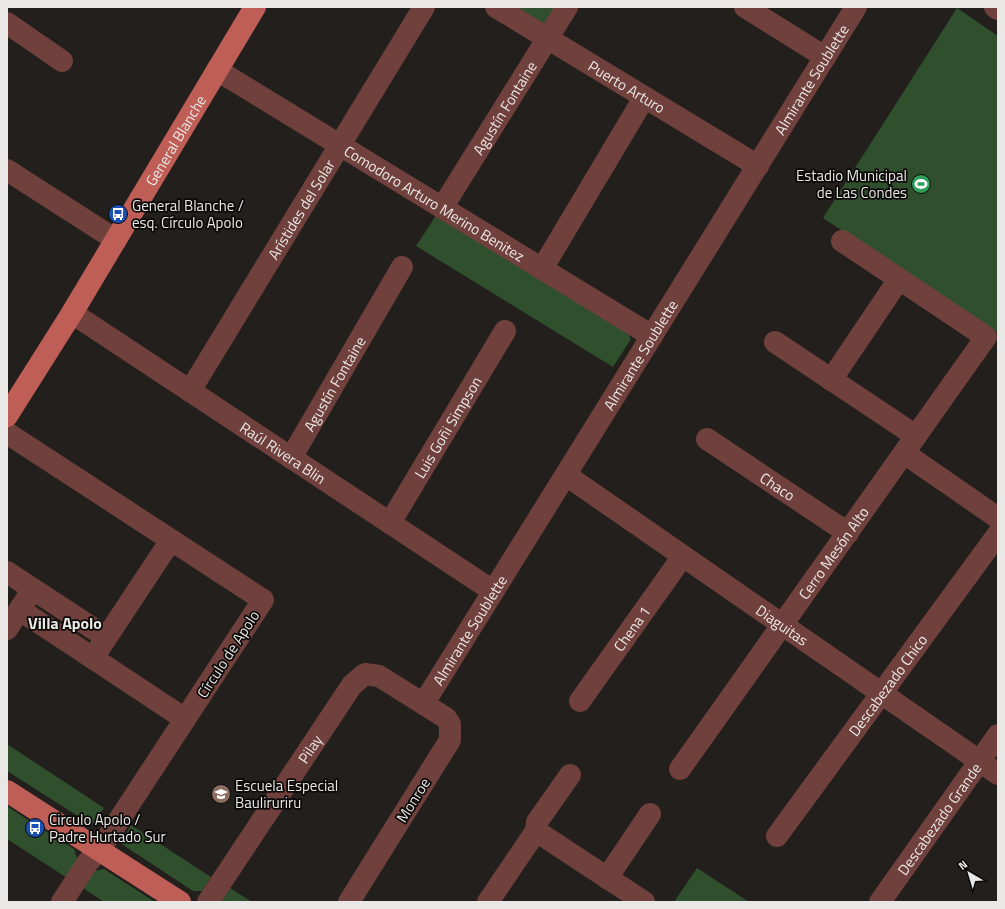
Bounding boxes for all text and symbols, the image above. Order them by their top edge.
street label: Almirante Soublette [768,20,854,139]
street label: Puerto Arturo [584,54,670,119]
street label: Agustín Fontaine [466,56,542,159]
street label: General Blanche [139,90,211,190]
street label: Comodoro Arturo Merino Benitez [340,139,529,267]
street label: Arístides del Solar [262,155,340,263]
place label: Estadio Municipal de Las Condes [796,164,907,204]
sports icon: Estadio Municipal de Las Condes [910,173,932,195]
place label: General Blanche / esq. Círculo Apolo [132,194,244,234]
bus stop icon: General Blanche / esq. Círculo Apolo [107,203,129,225]
street label: Almirante Soublette [597,295,683,414]
street label: Agustín Fontaine [297,332,371,436]
street label: Luis Goñi Simpson [408,372,487,482]
street label: Raúl Rivera Blin [236,416,331,489]
street label: Chaco [755,466,800,506]
street label: Cerro Mesón Alto [792,502,874,604]
street label: Almirante Soublette [426,570,512,690]
street label: Diaguitas [751,598,813,651]
street label: Chena 1 [607,601,656,656]
street label: Círculo de Apolo [191,605,265,702]
district label: Villa Apolo [28,611,102,635]
street label: Descabezado Chico [842,629,933,741]
street label: Pilay [292,730,328,768]
street label: Descabezado Grande [891,758,987,880]
street label: Monroe [390,773,436,827]
place label: Escuela Especial Bauliruriru [235,774,338,814]
school or university icon: Escuela Especial Bauliruriru [210,783,232,805]
place label: Circulo Apolo / Padre Hurtado Sur [49,808,166,848]
bus stop icon: Circulo Apolo / Padre Hurtado Sur [24,817,46,839]
north arrow [949,853,989,893]
text: N [955,856,971,874]

